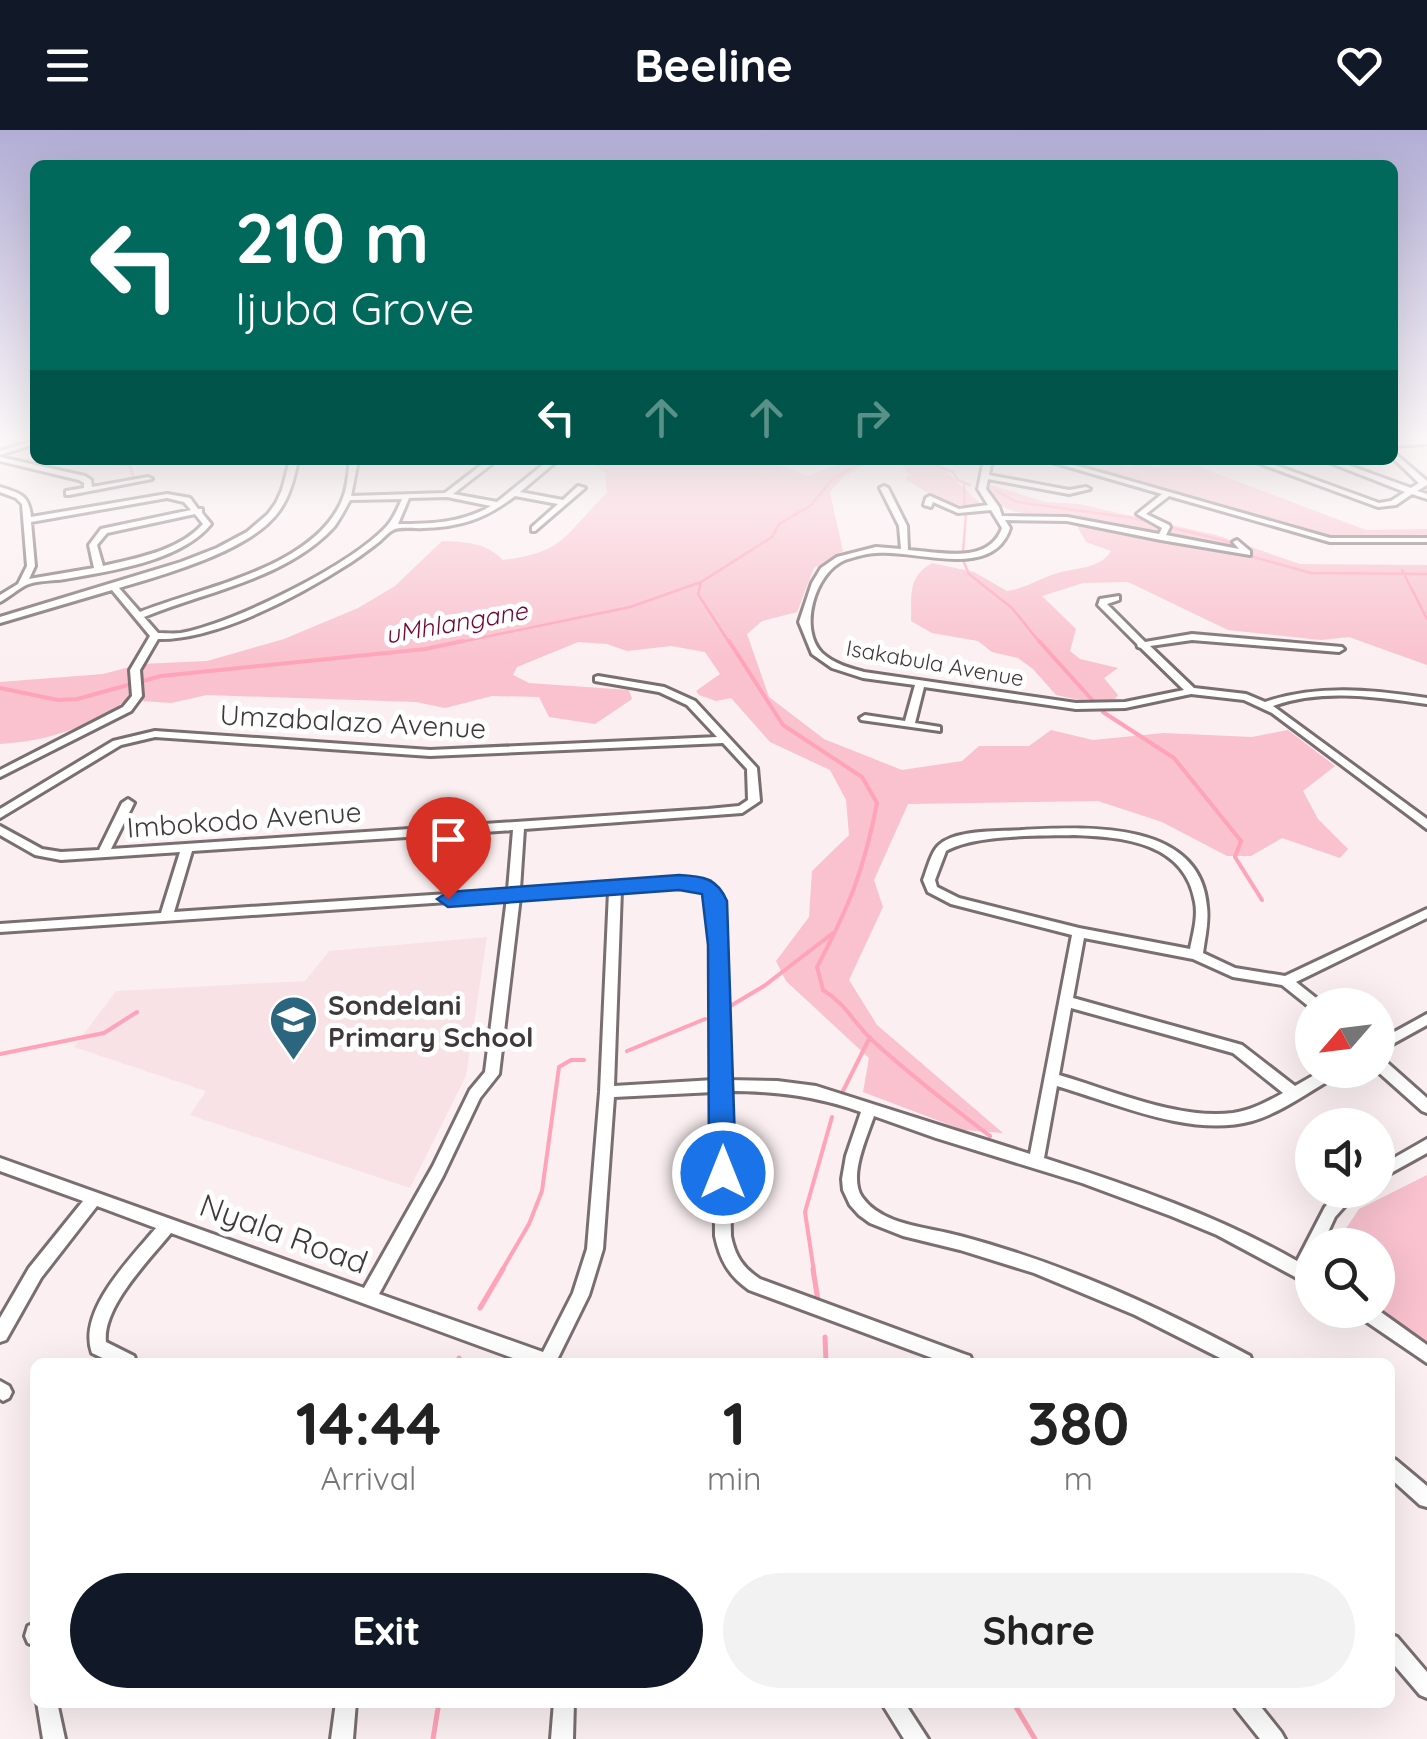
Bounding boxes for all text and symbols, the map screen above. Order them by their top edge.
text: Beeline [634,37,793,93]
icon: menu [40,38,95,93]
icon: heart [1332,38,1387,93]
text: 210 m [235,193,429,281]
icon: left [70,200,200,330]
text: Ijuba Grove [235,280,474,336]
icon: left [529,390,584,445]
icon: ahead [634,390,689,445]
icon: ahead [739,390,794,445]
icon: right [844,390,899,445]
water label: uMhlangane [383,594,530,650]
street label: Isakabula Avenue [844,634,1026,692]
street label: Umzabalazo Avenue [219,697,487,745]
street label: Imbokodo Avenue [126,793,362,845]
pin [406,797,491,900]
icon: arrive [421,812,476,867]
place label: Sondelani Primary School [328,987,534,1054]
north arrow [1295,988,1395,1088]
map controls [1295,988,1395,1328]
school or university icon: Sondelani Primary School [267,994,319,1062]
button: sound [1295,1108,1395,1208]
position arrow [671,1121,775,1225]
street label: Nyala Road [195,1184,373,1282]
button: search [1295,1228,1395,1328]
text: 14:44 [296,1385,441,1460]
text: 1 [723,1385,746,1460]
text: 380 [1027,1385,1129,1460]
text: Arrival [321,1458,416,1498]
text: min [707,1458,762,1498]
text: m [1064,1458,1093,1498]
button: Exit [70,1573,703,1688]
button: Share [723,1573,1355,1688]

